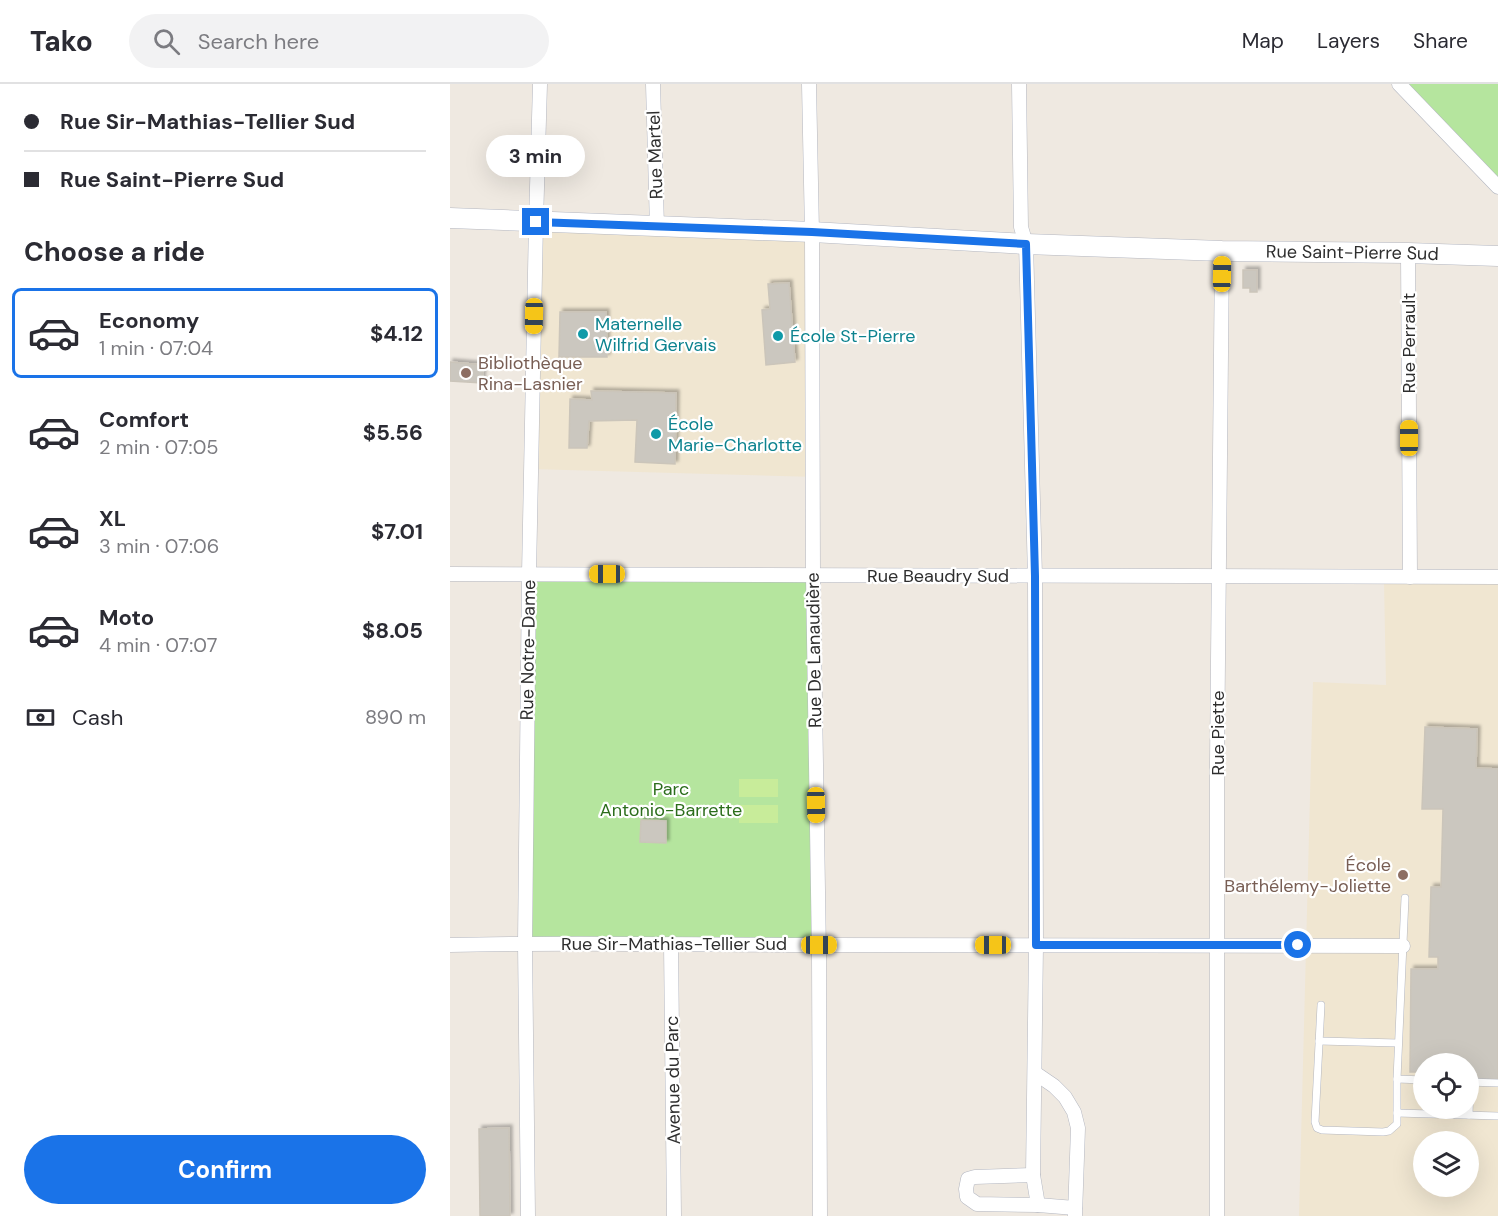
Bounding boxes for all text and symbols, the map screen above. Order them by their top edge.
search box [129,14,549,68]
text: Tako [30,23,93,60]
icon: search [150,25,183,58]
text: Search here [198,27,319,56]
text: Map [1242,27,1284,55]
text: Layers [1317,27,1380,55]
text: Share [1413,27,1468,55]
text: Rue Sir-Mathias-Tellier Sud [60,107,355,136]
street label: Rue Martel [641,110,669,200]
callout: 3 min [486,135,586,177]
text: 3 min [509,143,562,169]
text: Rue Saint-Pierre Sud [60,165,284,194]
route end [522,208,549,235]
text: Choose a ride [24,234,205,269]
street label: Rue Saint-Pierre Sud [1266,239,1439,266]
car [1213,256,1231,292]
street label: Rue Perrault [1397,293,1421,393]
car [525,298,543,334]
icon: car [27,306,81,360]
text: Economy [99,306,199,335]
place label: Maternelle Wilfrid Gervais [595,312,717,357]
text: $4.12 [370,319,423,348]
place label: École St-Pierre [790,324,916,348]
marker: Maternelle Wilfrid Gervais [576,327,590,341]
marker: École St-Pierre [771,329,785,343]
text: 1 min · 07:04 [99,335,213,361]
place label: Bibliothèque Rina-Lasnier [478,351,583,396]
marker: Bibliothèque Rina-Lasnier [459,366,473,380]
icon: car [27,405,81,459]
text: Comfort [99,405,189,434]
place label: École Marie-Charlotte [668,412,802,457]
text: $5.56 [363,418,423,447]
car [1400,420,1418,456]
marker: École Marie-Charlotte [649,427,663,441]
text: 2 min · 07:05 [99,434,219,460]
icon: car [27,504,81,558]
text: XL [99,504,126,533]
text: $7.01 [371,517,423,546]
text: 3 min · 07:06 [99,533,219,559]
street label: Rue Beaudry Sud [867,564,1009,588]
car [589,565,625,583]
street label: Rue De Lanaudière [801,572,827,728]
street label: Rue Notre-Dame [515,580,541,720]
icon: car [27,603,81,657]
text: Moto [99,603,154,632]
text: $8.05 [362,616,423,645]
text: 4 min · 07:07 [99,632,217,658]
street label: Rue Piette [1206,691,1230,775]
icon: cash [24,701,57,734]
text: Cash [72,703,123,732]
text: 890 m [365,704,426,730]
park label: Parc Antonio-Barrette [600,777,742,822]
car [807,787,825,823]
place label: École Barthélemy-Joliette [1224,853,1391,898]
marker: École Barthélemy-Joliette [1396,868,1410,882]
route start [1284,931,1311,958]
street label: Rue Sir-Mathias-Tellier Sud [561,932,787,956]
car [801,936,837,954]
car [975,936,1011,954]
street label: Avenue du Parc [660,1015,686,1145]
map controls [1413,1053,1479,1197]
button: locate [1413,1053,1479,1119]
button: layers [1413,1131,1479,1197]
button: Confirm [24,1135,426,1204]

